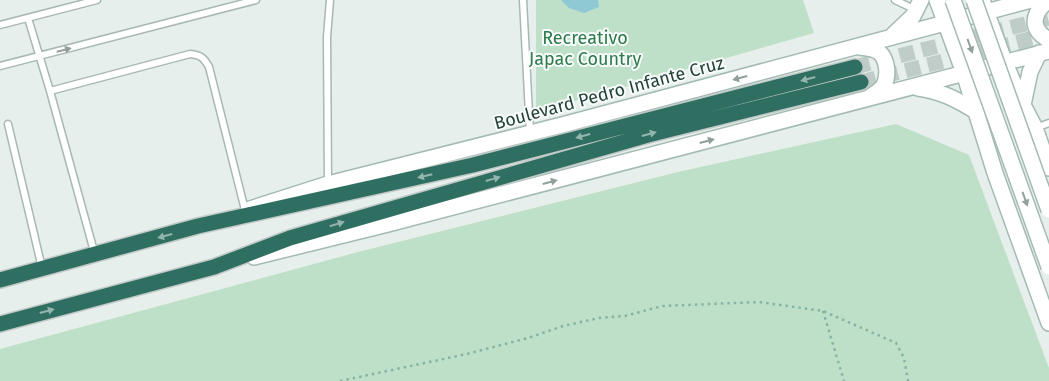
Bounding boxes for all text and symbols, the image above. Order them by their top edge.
park label: Recreativo Japac Country [529,27,641,70]
one-way arrow [966,39,974,54]
one-way arrow [57,45,72,53]
street label: Boulevard Pedro Infante Cruz [492,52,726,134]
one-way arrow [732,74,747,82]
one-way arrow [801,75,816,83]
one-way arrow [641,130,656,138]
one-way arrow [575,133,590,141]
one-way arrow [700,137,715,145]
one-way arrow [418,172,433,180]
one-way arrow [485,175,500,183]
one-way arrow [542,178,557,186]
one-way arrow [1021,192,1029,207]
one-way arrow [329,220,344,228]
one-way arrow [157,232,172,240]
one-way arrow [40,307,55,315]

